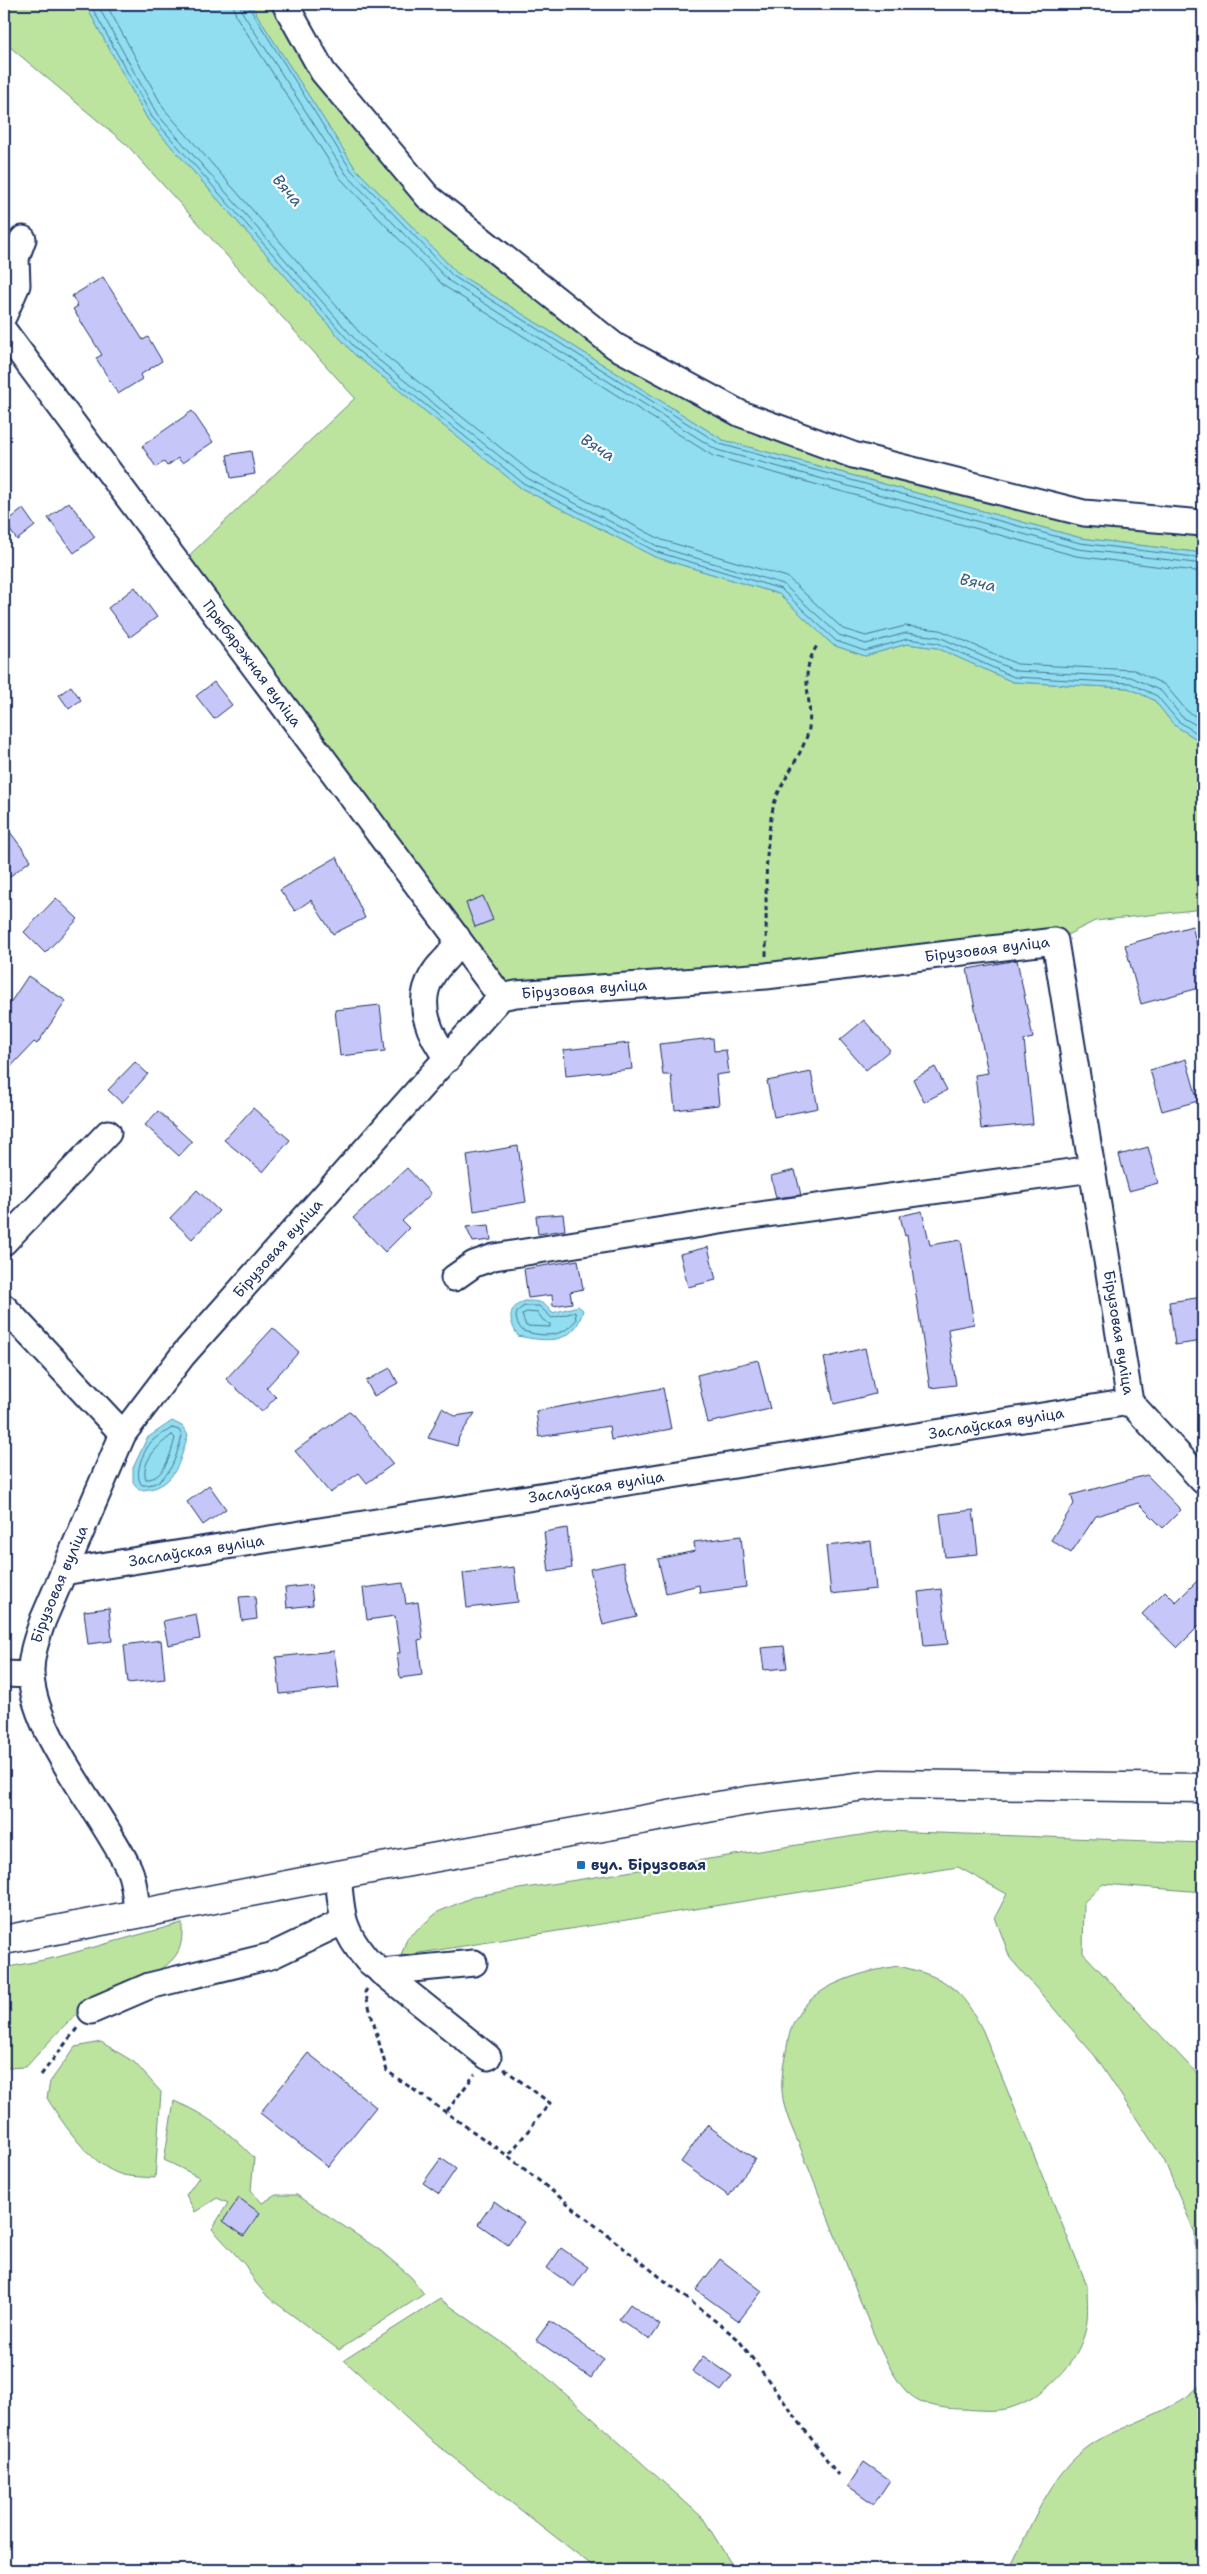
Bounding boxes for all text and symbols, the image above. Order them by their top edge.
water label: Вяча [268,170,308,211]
water label: Вяча [577,429,619,466]
water label: Вяча [958,568,998,597]
street label: Прыбярэжная вуліца [198,596,307,732]
street label: Бірузовая вуліца [924,932,1051,967]
street label: Бірузовая вуліца [521,975,648,1004]
street label: Бірузовая вуліца [228,1194,327,1302]
street label: Бірузовая вуліца [1099,1269,1139,1397]
street label: Заслаўская вуліца [927,1403,1066,1444]
street label: Заслаўская вуліца [527,1466,666,1508]
street label: Бірузовая вуліца [26,1522,93,1645]
street label: Заслаўская вуліца [127,1530,266,1571]
place label: вул. Бірузовая [591,1855,706,1875]
marker: вул. Бірузовая [575,1859,587,1871]

